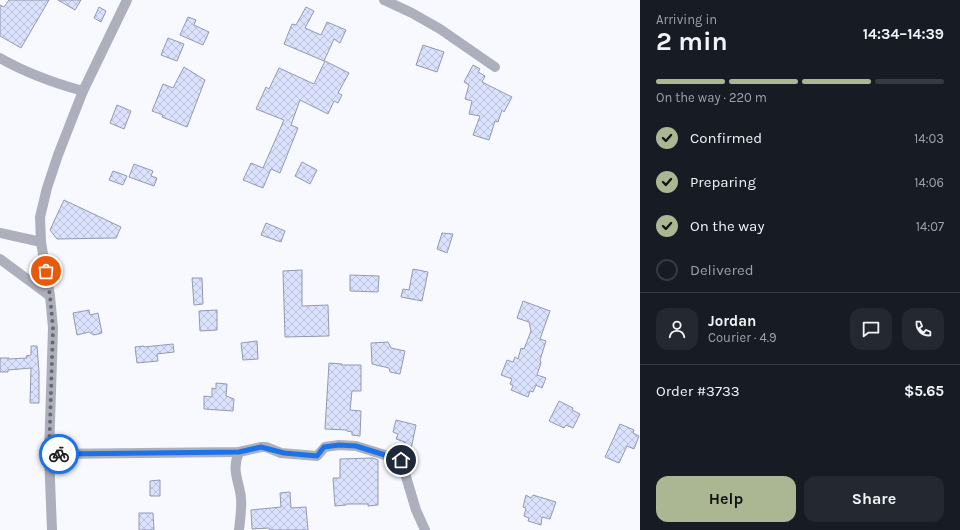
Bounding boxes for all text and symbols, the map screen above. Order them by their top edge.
text: Arriving in [656,12,717,27]
text: 14:34–14:39 [863,25,944,43]
text: 2 min [656,26,728,57]
text: On the way · 220 m [656,90,767,105]
icon: check [656,127,678,149]
text: Confirmed [690,129,762,147]
text: 14:03 [914,131,944,146]
icon: check [656,171,678,193]
text: Preparing [690,173,756,191]
text: 14:06 [914,175,944,190]
icon: check [656,215,678,237]
text: On the way [690,217,764,235]
text: 14:07 [916,219,944,234]
pin [29,254,63,288]
icon: bag [35,260,57,282]
text: Delivered [690,261,754,279]
button: person [656,308,698,350]
button: chat [850,308,892,350]
button: phone [902,308,944,350]
text: Jordan [708,312,756,330]
text: Courier · 4.9 [708,330,777,345]
text: Order #3733 [656,382,740,400]
text: $5.65 [904,382,944,400]
courier [39,434,79,474]
icon: bike [48,443,70,465]
pin [384,443,418,477]
icon: home [390,449,412,471]
button: Help [656,476,796,522]
button: Share [804,476,944,522]

